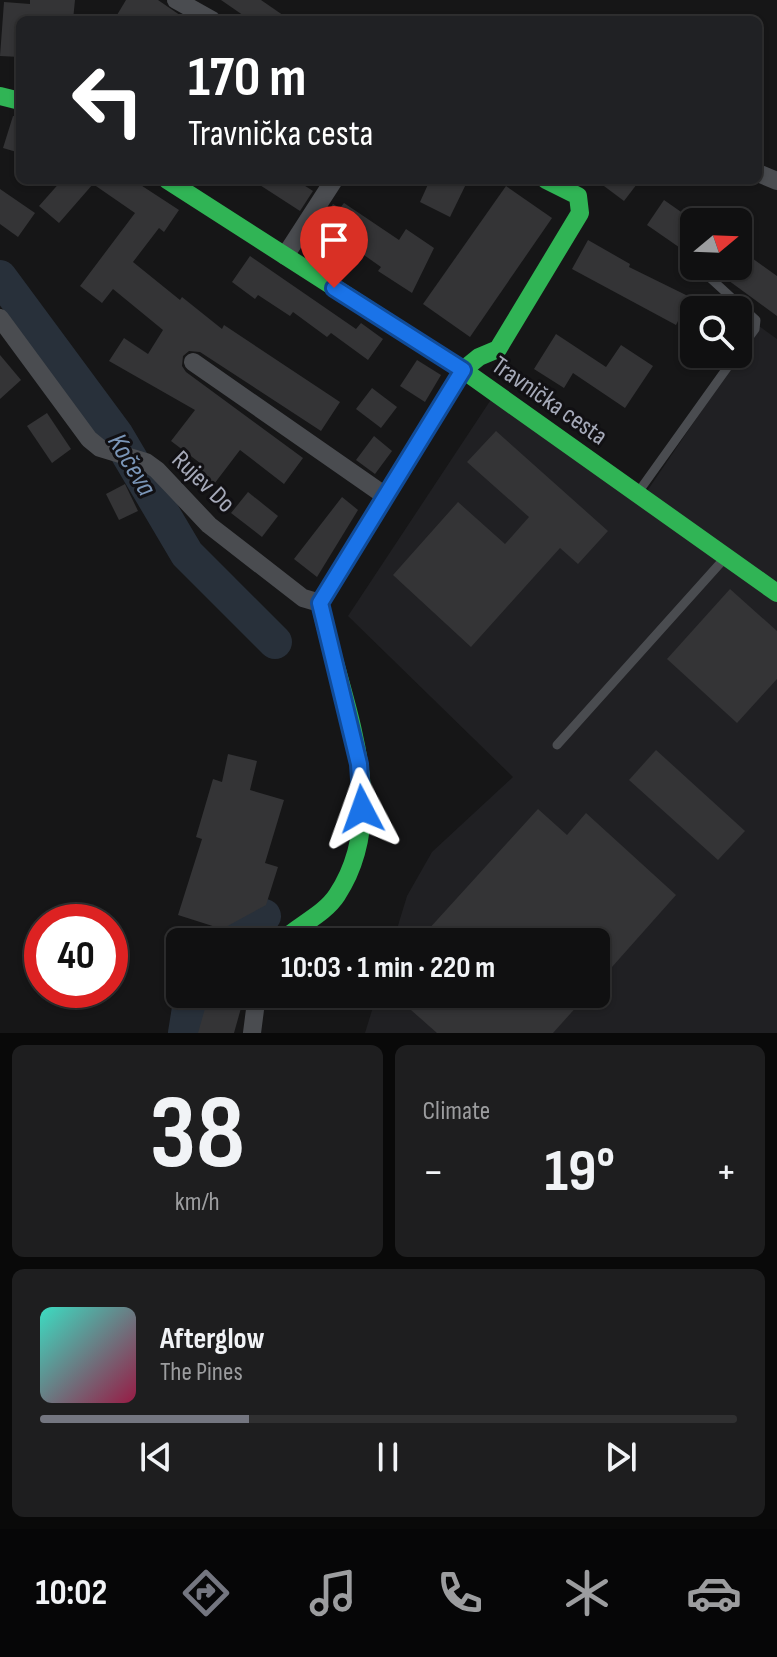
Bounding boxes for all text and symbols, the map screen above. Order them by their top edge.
text: 170 m [188,45,306,112]
icon: left [56,48,160,152]
text: Travnička cesta [188,113,373,156]
pin [300,206,368,288]
north arrow [680,208,752,280]
map controls [680,208,752,368]
icon: arrive [312,218,356,262]
button: search [680,296,752,368]
street label: Travnička cesta [485,350,613,452]
water label: Kočeva [100,428,163,502]
street label: Rujev Do [165,445,241,519]
position arrow [320,767,404,851]
speed limit sign: 40 [24,904,128,1008]
text: 10:03 · 1 min · 220 m [281,950,495,986]
text: 38 [149,1072,245,1197]
text: Climate [423,1096,490,1127]
text: 19° [544,1136,615,1208]
text: − [423,1146,444,1199]
text: + [715,1146,737,1199]
text: km/h [175,1187,220,1218]
text: Afterglow [160,1321,265,1357]
text: The Pines [160,1357,243,1388]
icon: previous [134,1435,178,1479]
icon: pause [366,1435,410,1479]
icon: next [599,1435,643,1479]
icon: directions [178,1565,234,1621]
icon: music [305,1565,361,1621]
icon: phone [432,1565,488,1621]
icon: climate [559,1565,615,1621]
icon: car [686,1565,742,1621]
text: 10:02 [35,1572,107,1615]

